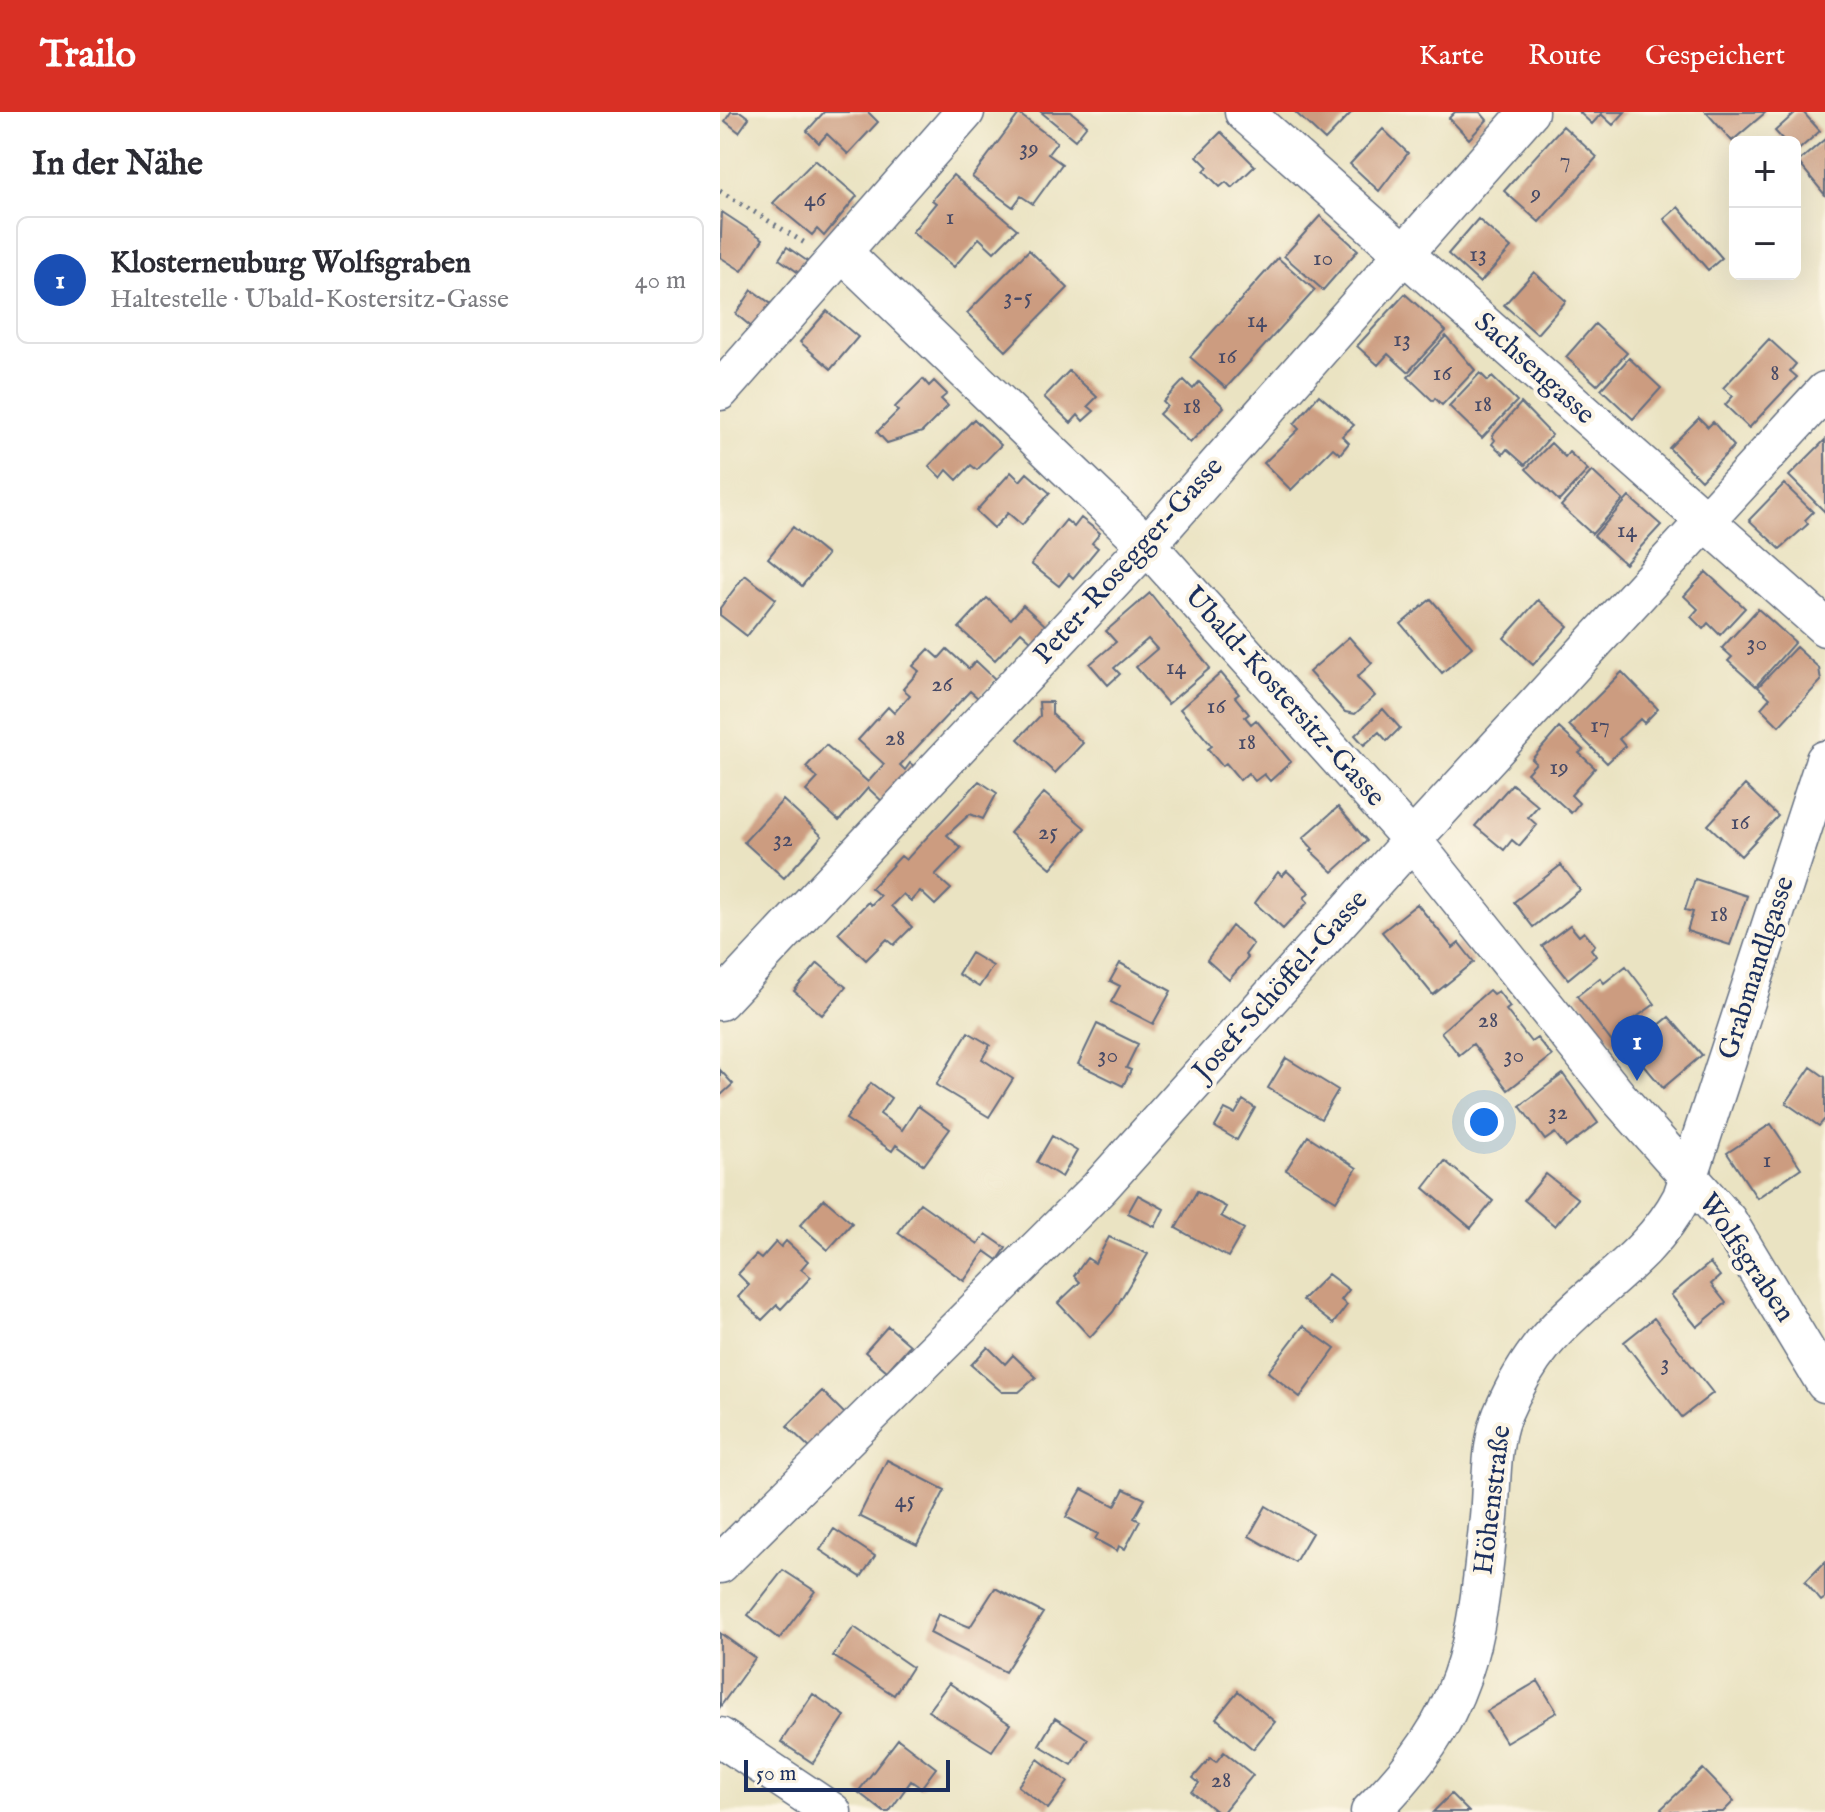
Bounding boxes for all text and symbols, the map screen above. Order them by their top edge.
text: Trailo [40,32,136,80]
text: Karte [1419,39,1484,74]
text: Route [1528,39,1601,74]
text: Gespeichert [1645,39,1785,74]
house number: 39 [1019,133,1039,164]
map controls [1729,136,1801,280]
button: + [1729,136,1801,208]
text: In der Nähe [32,143,203,186]
house number: 7 [1559,145,1571,176]
house number: 9 [1530,178,1541,209]
house number: 46 [804,184,827,215]
house number: 1 [946,202,954,233]
button: − [1729,208,1801,280]
house number: 13 [1469,239,1487,270]
house number: 10 [1313,243,1333,274]
text: Klosterneuburg Wolfsgraben [110,245,471,283]
text: 1 [55,264,65,297]
text: 40 m [635,264,686,297]
house number: 3-5 [1004,282,1033,313]
text: Haltestelle · Ubald-Kostersitz-Gasse [110,283,509,316]
house number: 14 [1247,305,1268,336]
street label: Sachsengasse [1466,306,1602,433]
house number: 13 [1393,324,1411,355]
house number: 16 [1217,341,1237,372]
house number: 16 [1432,358,1452,389]
house number: 8 [1770,358,1780,389]
house number: 18 [1474,389,1492,420]
house number: 18 [1183,391,1201,422]
street label: Peter-Rosegger-Gasse [1027,450,1231,672]
house number: 14 [1617,515,1638,546]
street label: Ubald-Kostersitz-Gasse [1176,580,1392,815]
house number: 30 [1747,628,1767,659]
house number: 14 [1166,652,1187,683]
house number: 26 [931,669,954,700]
house number: 16 [1206,691,1226,722]
house number: 17 [1590,710,1610,741]
house number: 28 [885,723,905,754]
house number: 18 [1238,727,1256,758]
house number: 19 [1549,752,1569,783]
house number: 16 [1730,807,1750,838]
house number: 25 [1038,817,1058,848]
house number: 32 [773,824,793,855]
street label: Grabmandlgasse [1711,872,1803,1064]
street label: Josef-Schöffel-Gasse [1184,883,1376,1091]
house number: 18 [1710,899,1728,930]
house number: 28 [1478,1005,1498,1036]
pin: 1 [1611,1015,1663,1081]
house number: 30 [1098,1040,1118,1071]
house number: 30 [1504,1040,1524,1071]
house number: 32 [1548,1097,1568,1128]
your location [1464,1102,1504,1142]
house number: 1 [1763,1145,1771,1176]
street label: Wolfsgraben [1690,1187,1802,1329]
house number: 3 [1661,1348,1669,1379]
street label: Höhenstraße [1466,1423,1520,1577]
house number: 45 [895,1485,915,1516]
scale bar [744,1756,950,1792]
text: 50 m [756,1760,797,1788]
house number: 28 [1211,1765,1231,1796]

